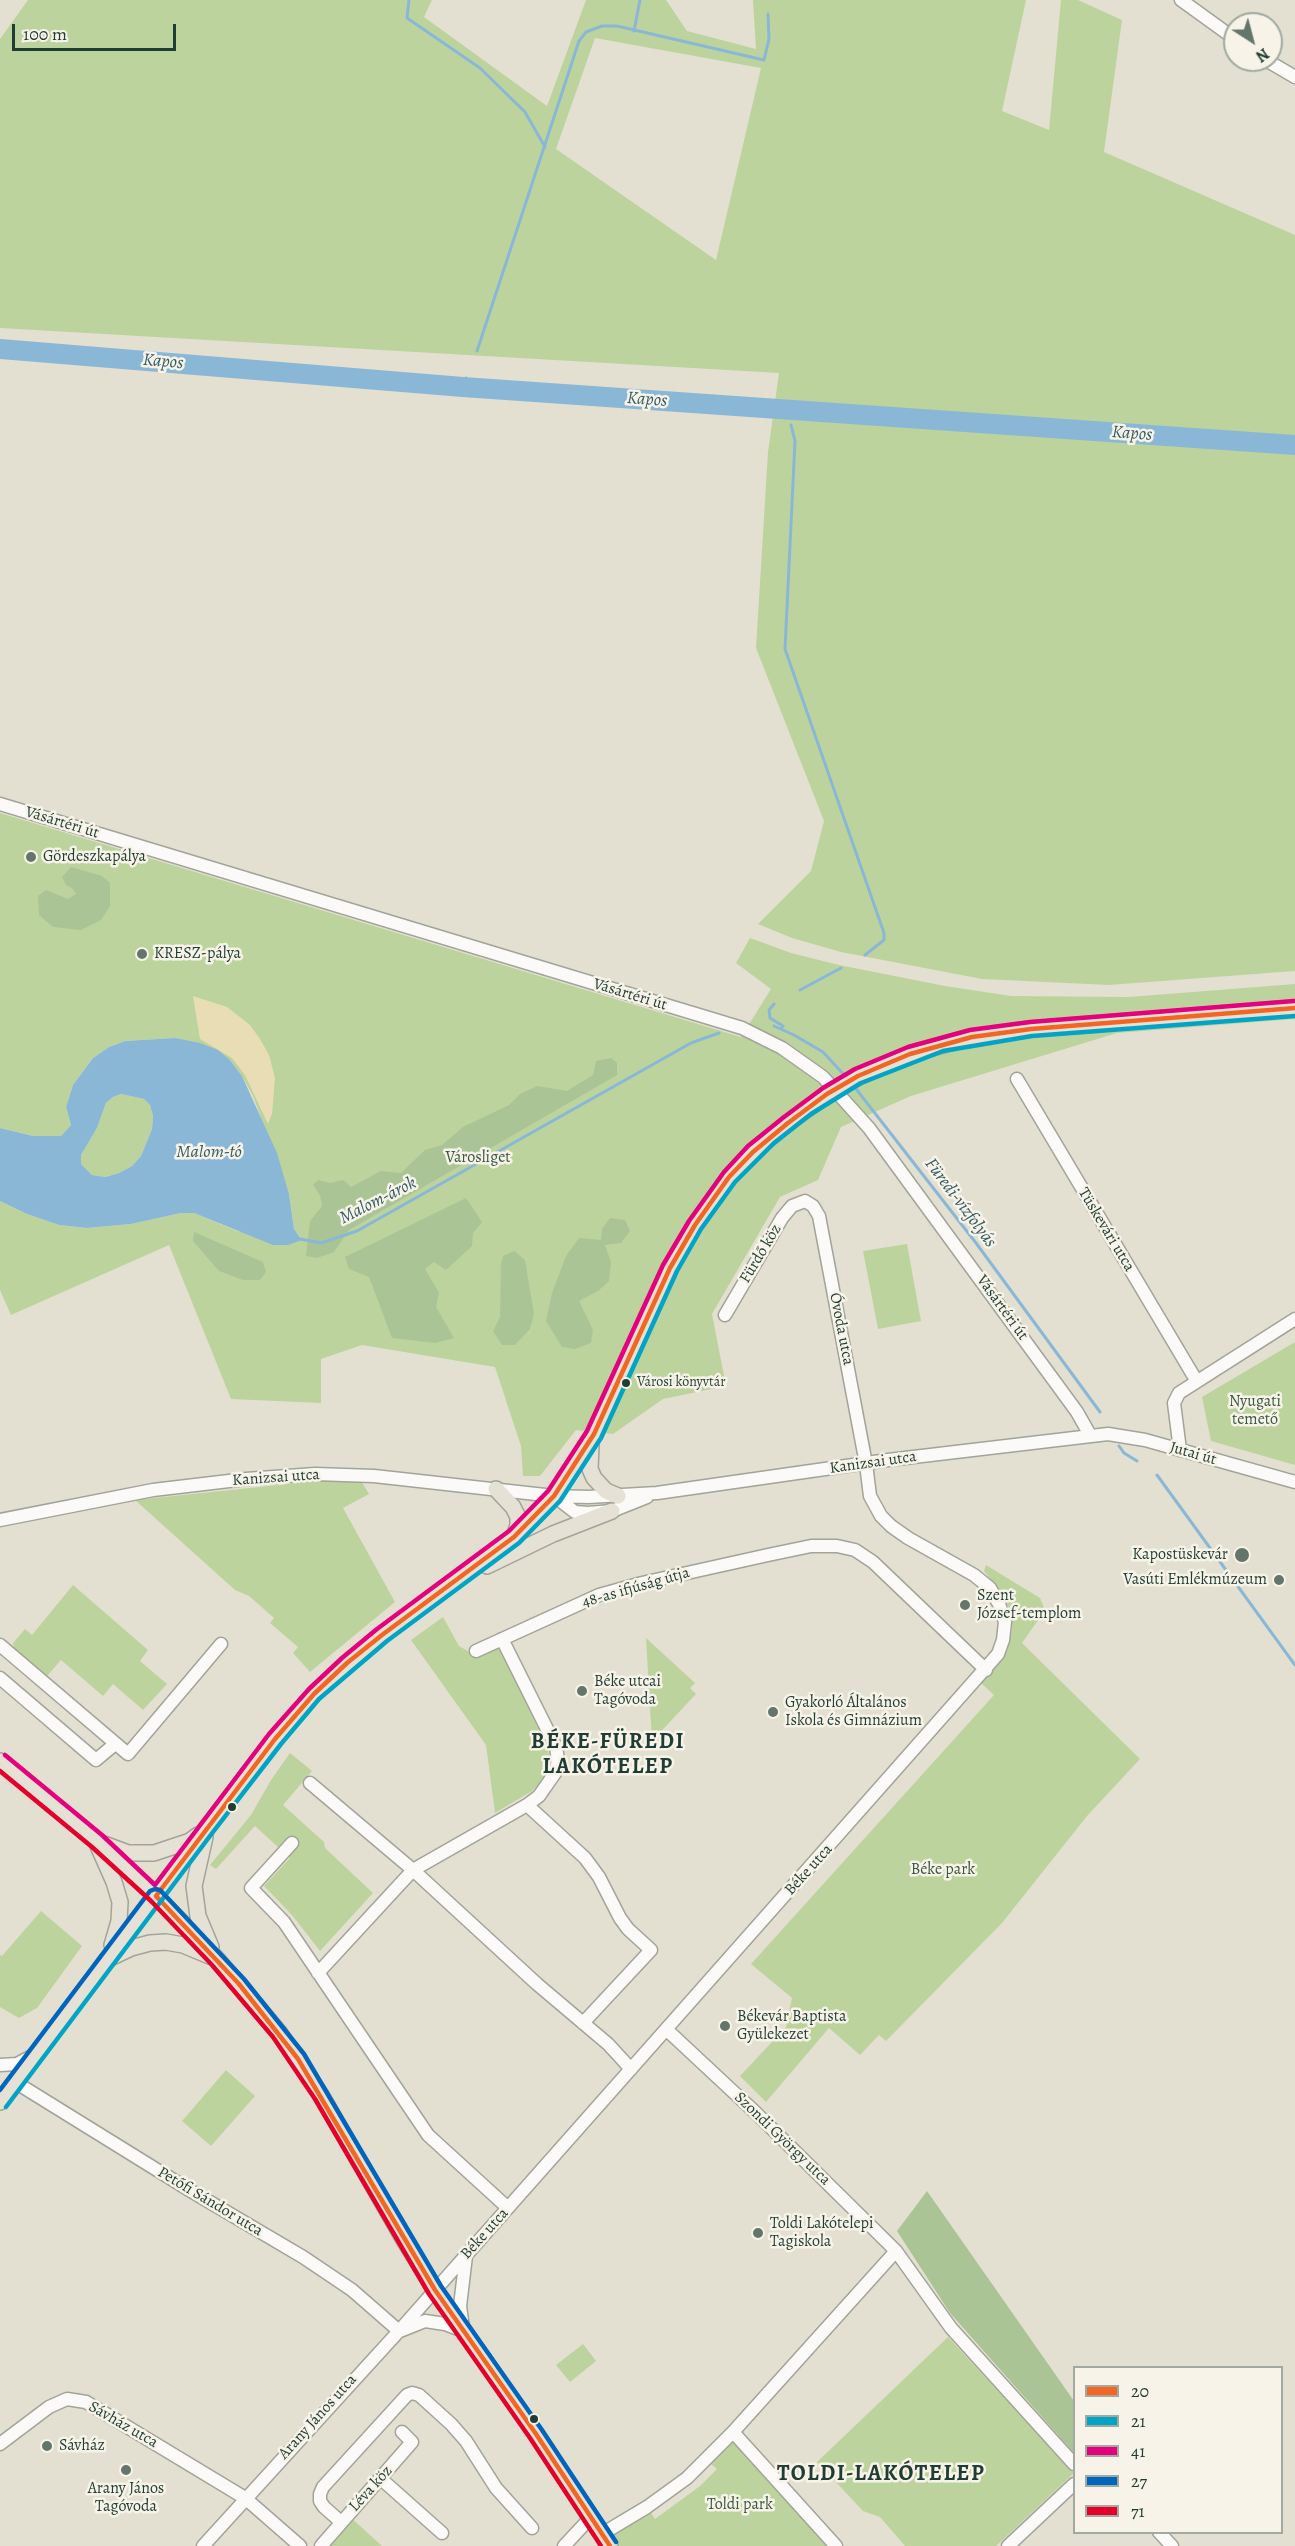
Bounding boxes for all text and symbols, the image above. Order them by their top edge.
scale bar [15,12,178,50]
north arrow [1223,12,1283,72]
text: 100 m [23,22,67,46]
text: N [1251,43,1274,67]
water label: Kapos [142,349,184,375]
water label: Kapos [626,388,668,412]
water label: Kapos [1111,422,1153,446]
street label: Vásártéri út [23,803,101,843]
place label: Gördeszkapálya [43,847,146,867]
marker: Gördeszkapálya [24,850,38,864]
place label: KRESZ-pálya [154,944,241,964]
marker: KRESZ-pálya [135,947,149,961]
street label: Vásártéri út [591,975,669,1015]
water label: Malom-tó [176,1142,242,1164]
park label: Városliget [445,1148,511,1168]
water label: Füredi-vízfolyás [919,1154,1001,1252]
water label: Malom-árok [336,1173,420,1229]
street label: Tüskevári utca [1073,1185,1139,1275]
street label: Fürdő köz [736,1221,786,1287]
street label: Vásártéri út [972,1272,1032,1344]
street label: Óvoda utca [825,1291,857,1367]
place label: Városi könyvtár [637,1375,726,1391]
marker: Városi könyvtár [620,1377,632,1389]
park label: Nyugati temető [1229,1392,1281,1430]
street label: Jutai út [1167,1438,1219,1470]
street label: Kanizsai utca [828,1447,918,1479]
street label: Kanizsai utca [232,1465,320,1491]
place label: Kapostüskevár [1132,1545,1228,1565]
marker: Kapostüskevár [1233,1546,1251,1564]
street label: 48-as ifjúság útja [580,1563,692,1613]
place label: Vasúti Emlékmúzeum [1123,1570,1267,1590]
marker: Vasúti Emlékmúzeum [1272,1573,1286,1587]
place label: Szent József-templom [977,1586,1081,1624]
marker: Szent József-templom [958,1598,972,1612]
place label: Béke utcai Tagóvoda [594,1672,661,1710]
marker: Béke utcai Tagóvoda [575,1684,589,1698]
place label: Gyakorló Általános Iskola és Gimnázium [785,1693,922,1731]
marker: Gyakorló Általános Iskola és Gimnázium [766,1705,780,1719]
district label: BÉKE-FÜREDI LAKÓTELEP [531,1730,685,1782]
unlabelled marker [226,1801,238,1813]
street label: Béke utca [781,1840,837,1900]
park label: Béke park [911,1860,975,1880]
place label: Békevár Baptista Gyülekezet [737,2007,846,2045]
marker: Békevár Baptista Gyülekezet [718,2019,732,2033]
street label: Szondi György utca [730,2088,834,2190]
street label: Petőfi Sándor utca [154,2163,266,2241]
street label: Béke utca [457,2204,513,2264]
place label: Toldi Lakótelepi Tagiskola [770,2214,874,2252]
marker: Toldi Lakótelepi Tagiskola [751,2226,765,2240]
legend [1073,2366,1283,2534]
street label: Arany János utca [275,2371,361,2463]
text: 20 [1131,2379,1149,2403]
street label: Sávház utca [85,2397,161,2453]
text: 21 [1131,2409,1146,2433]
unlabelled marker [528,2413,540,2425]
place label: Sávház [59,2436,105,2456]
marker: Sávház [40,2439,54,2453]
text: 41 [1131,2439,1145,2463]
street label: Léva köz [345,2462,397,2516]
district label: TOLDI-LAKÓTELEP [777,2462,985,2488]
marker: Arany János Tagóvoda [119,2463,133,2477]
text: 27 [1131,2469,1147,2493]
place label: Arany János Tagóvoda [88,2479,164,2517]
park label: Toldi park [707,2495,773,2515]
text: 71 [1131,2499,1145,2523]

